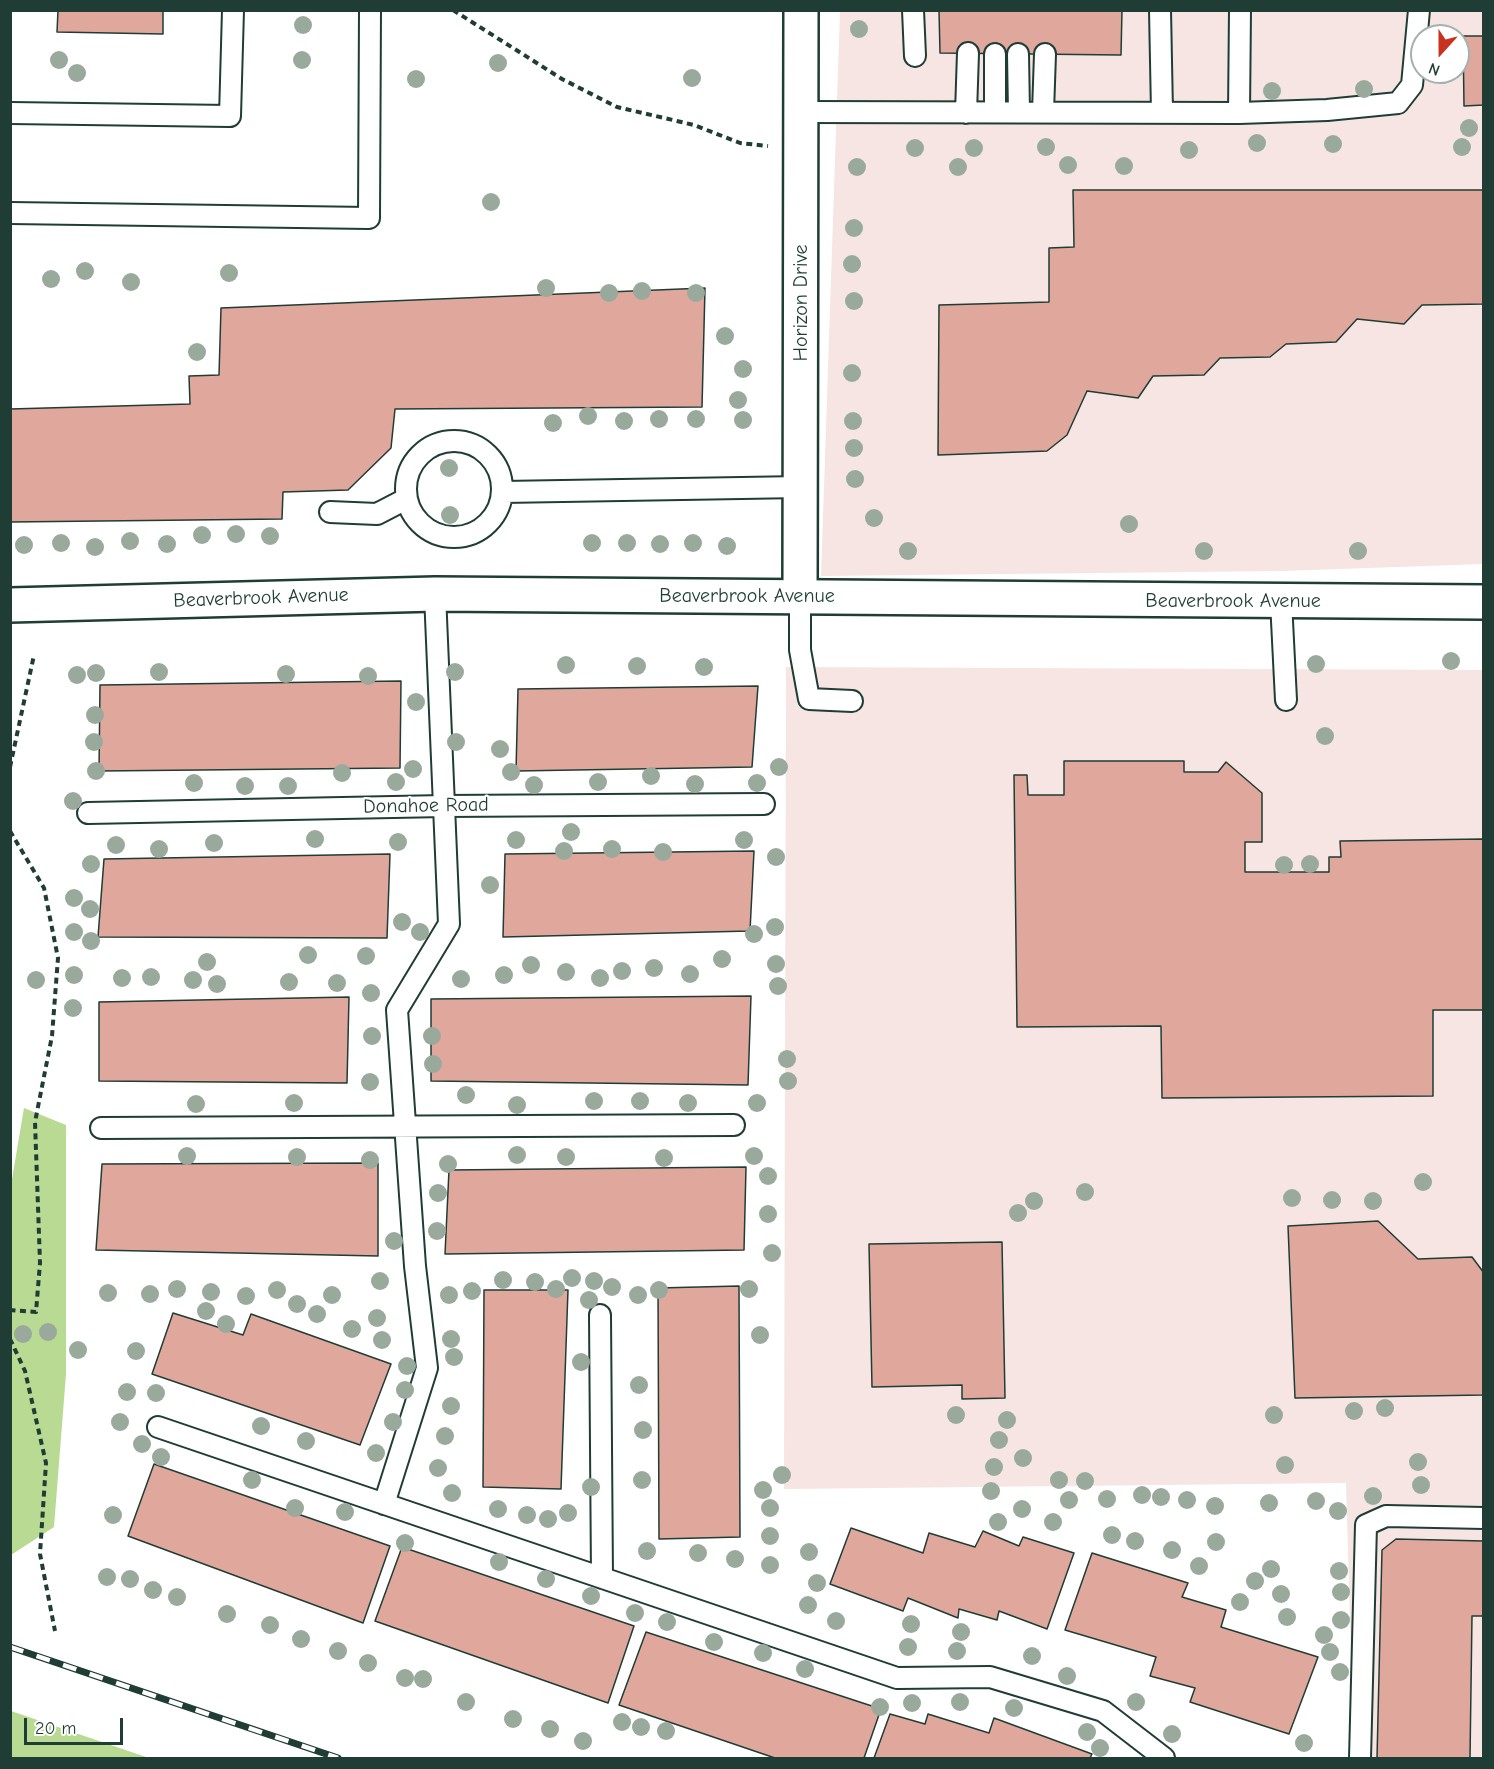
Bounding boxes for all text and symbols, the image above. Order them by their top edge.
north arrow [1410,24,1470,84]
text: N [1426,59,1442,79]
street label: Horizon Drive [789,244,813,362]
street label: Beaverbrook Avenue [173,583,349,613]
street label: Beaverbrook Avenue [659,584,835,608]
street label: Beaverbrook Avenue [1145,589,1321,613]
street label: Donahoe Road [363,793,489,819]
scale bar [27,1706,126,1744]
text: 20 m [35,1718,76,1739]

